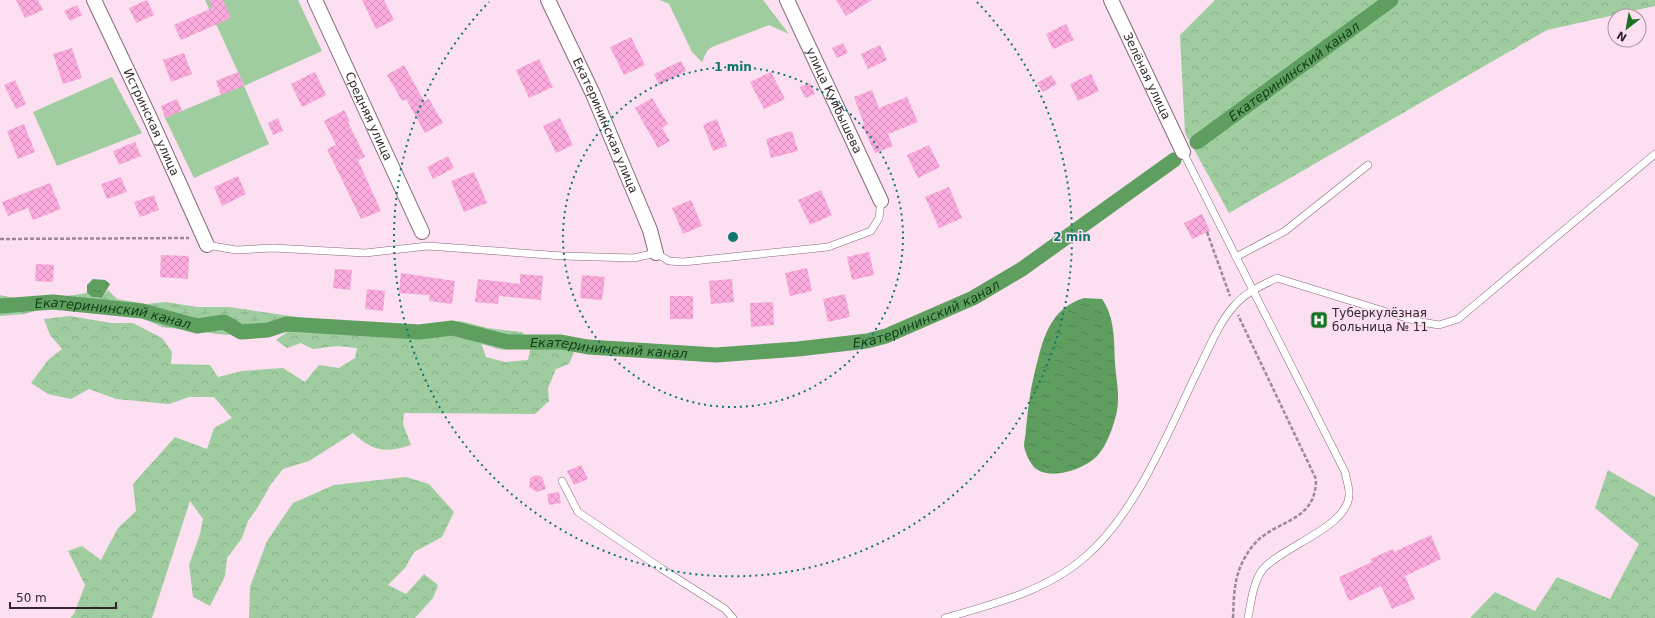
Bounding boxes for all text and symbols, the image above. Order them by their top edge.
north arrow [1607,8,1647,48]
water label: Екатерининский канал [1225,18,1362,124]
text: N [1615,28,1629,44]
street label: Зелёная улица [1120,30,1174,122]
street label: улица Куйбышева [803,45,865,156]
street label: Екатерининская улица [570,56,641,195]
text: 1 min [714,60,752,74]
street label: Истринская улица [121,66,182,178]
street label: Средняя улица [342,70,395,163]
centre of rings [726,230,740,244]
text: 2 min [1053,230,1091,244]
water label: Екатерининский канал [852,277,1002,350]
water label: Екатерининский канал [34,294,193,332]
place label: Туберкулёзная больница № 11 [1331,306,1428,334]
hospital icon: Туберкулёзная больница № 11 [1309,310,1329,330]
water label: Екатерининский канал [530,335,688,361]
scale bar [10,584,116,610]
text: 50 m [16,591,47,605]

